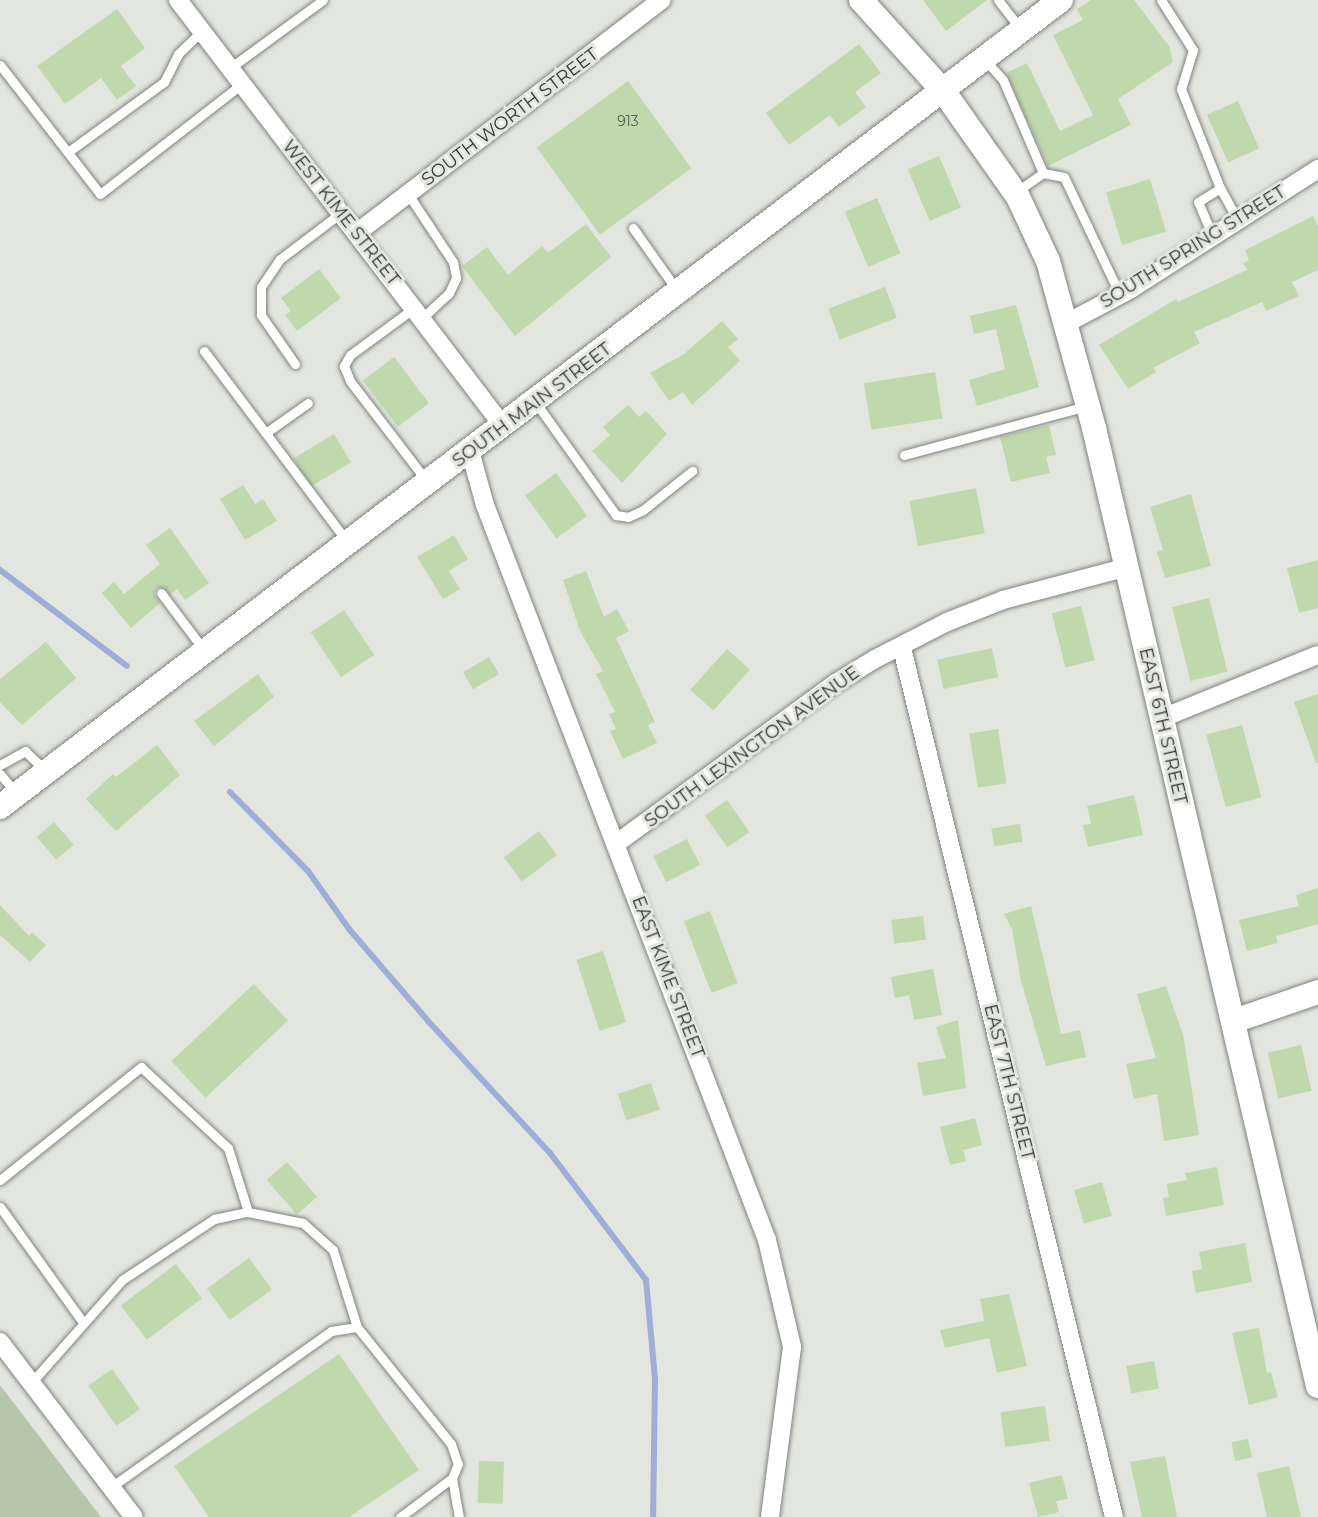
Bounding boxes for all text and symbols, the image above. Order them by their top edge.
street label: SOUTH WORTH STREET [417,43,603,191]
house number: 913 [617,113,639,129]
street label: WEST KIME STREET [278,136,404,290]
street label: SOUTH SPRING STREET [1097,181,1289,313]
street label: SOUTH MAIN STREET [448,338,616,472]
street label: EAST 6TH STREET [1134,646,1192,806]
street label: SOUTH LEXINGTON AVENUE [641,662,863,832]
street label: EAST KIME STREET [627,893,709,1061]
street label: EAST 7TH STREET [979,1002,1039,1162]

